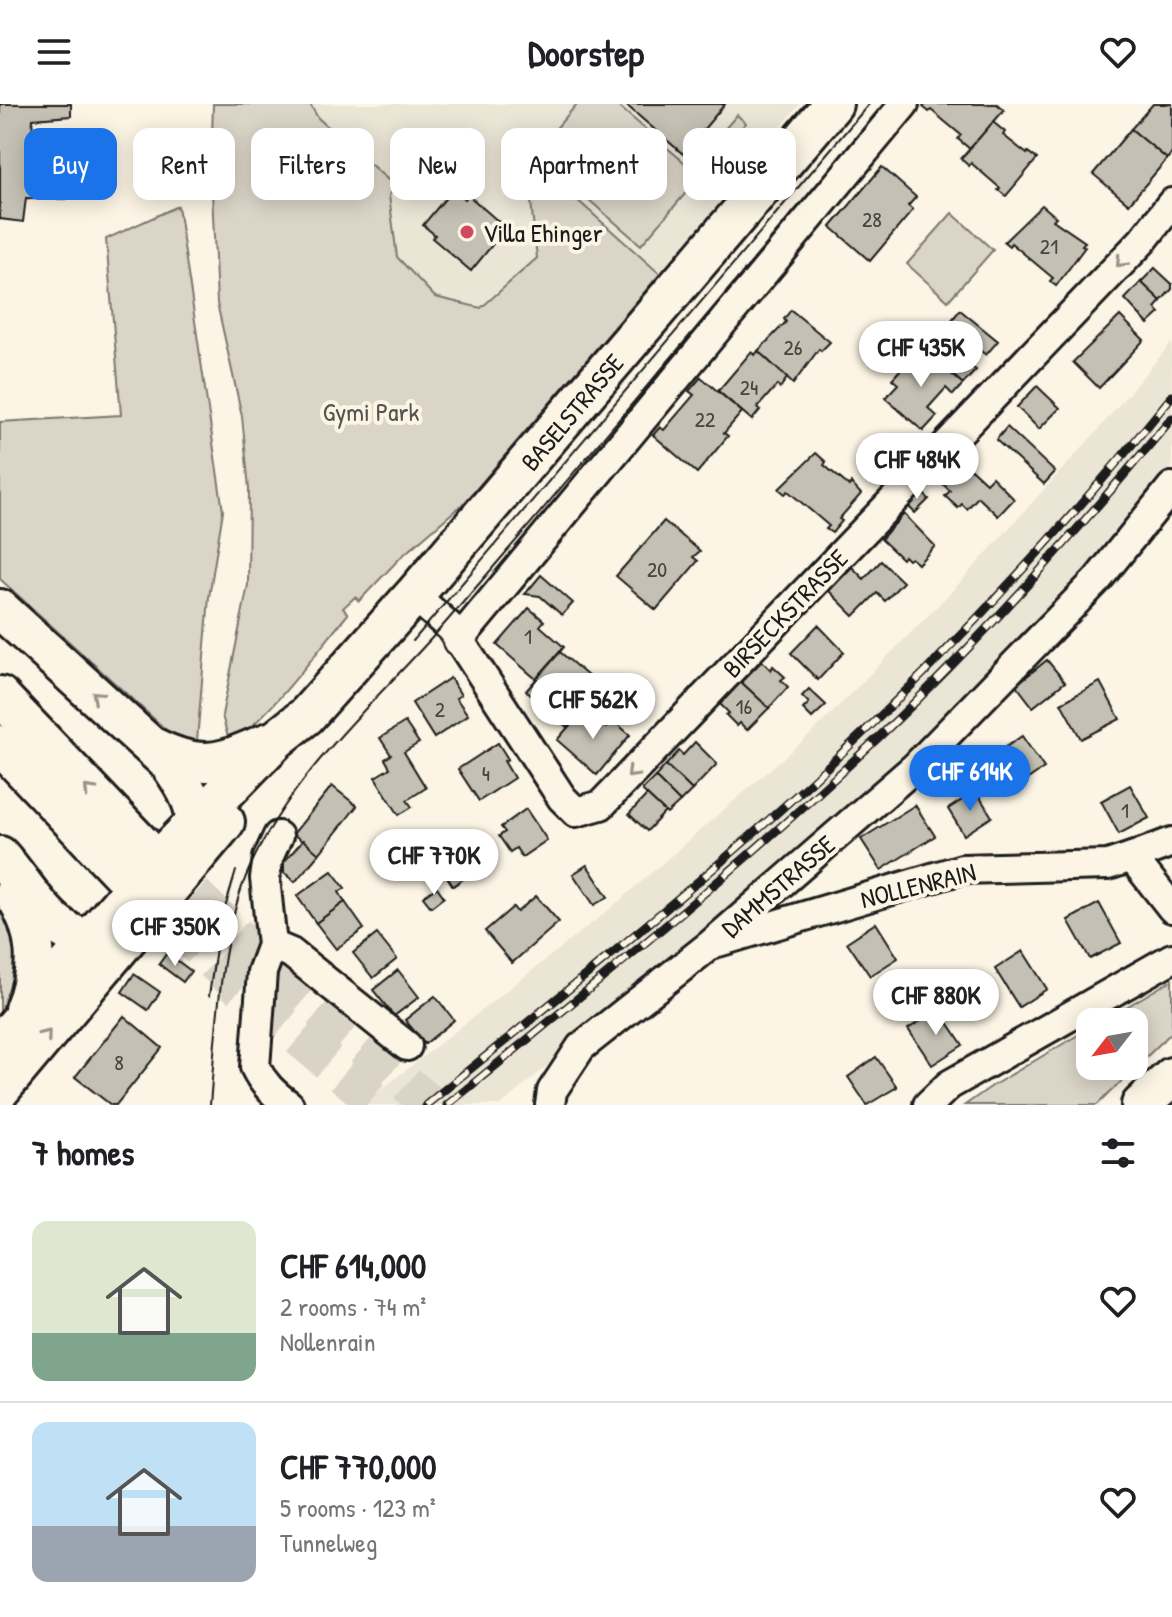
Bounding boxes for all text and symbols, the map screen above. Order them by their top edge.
text: Doorstep [528,28,644,77]
icon: menu [32,30,76,74]
icon: heart [1096,30,1140,74]
chip: Buy [24,128,117,200]
chip: Rent [133,128,235,200]
chip: Filters [251,128,374,200]
chip: New [390,128,485,200]
chip: Apartment [501,128,667,200]
chip: House [683,128,796,200]
house number: 28 [862,204,882,234]
place label: Villa Ehinger [483,215,603,250]
marker: Villa Ehinger [458,223,476,241]
house number: 21 [1040,231,1058,261]
one-way arrow [1116,253,1131,267]
pin: CHF 435K [838,321,1004,389]
text: CHF 435K [877,329,965,364]
house number: 26 [783,332,803,362]
street label: BASELSTRASSE [513,346,632,478]
house number: 24 [740,372,758,402]
park label: Gymi Park [323,394,419,429]
house number: 22 [695,404,716,434]
pin: CHF 484K [834,433,1000,501]
text: CHF 484K [874,441,960,476]
street label: BIRSECKSTRASSE [715,541,856,685]
house number: 20 [647,554,667,584]
house number: 1 [524,621,532,651]
pin: CHF 562K [510,673,676,741]
text: CHF 562K [548,681,638,716]
one-way arrow [91,691,106,705]
house number: 16 [736,691,753,721]
house number: 2 [435,694,446,724]
pin: CHF 614K [887,745,1053,813]
text: CHF 614K [927,753,1013,788]
house number: 4 [482,758,490,788]
one-way arrow [627,764,641,779]
one-way arrow [84,785,99,799]
house number: 1 [1121,795,1129,825]
street label: DAMMSTRASSE [714,827,843,945]
pin: CHF 770K [351,829,517,897]
text: CHF 770K [387,837,481,872]
street label: NOLLENRAIN [857,854,979,916]
pin: CHF 350K [92,900,258,968]
text: CHF 350K [130,908,220,943]
pin: CHF 880K [853,969,1019,1037]
text: CHF 880K [891,977,981,1012]
north arrow [1076,1008,1148,1080]
map controls [1076,1008,1148,1080]
one-way arrow [36,1030,51,1045]
house number: 8 [114,1047,124,1077]
text: 7 homes [32,1130,134,1176]
icon: filters [1096,1131,1140,1175]
text: CHF 614,000 [280,1243,426,1289]
icon: home [96,1253,192,1349]
icon: heart [1096,1279,1140,1323]
text: 2 rooms · 74 m² [280,1289,426,1324]
text: Nollenrain [280,1324,375,1359]
text: CHF 770,000 [280,1444,437,1490]
icon: home [96,1454,192,1550]
icon: heart [1096,1480,1140,1524]
text: 5 rooms · 123 m² [280,1490,436,1525]
text: Tunnelweg [280,1525,377,1560]

